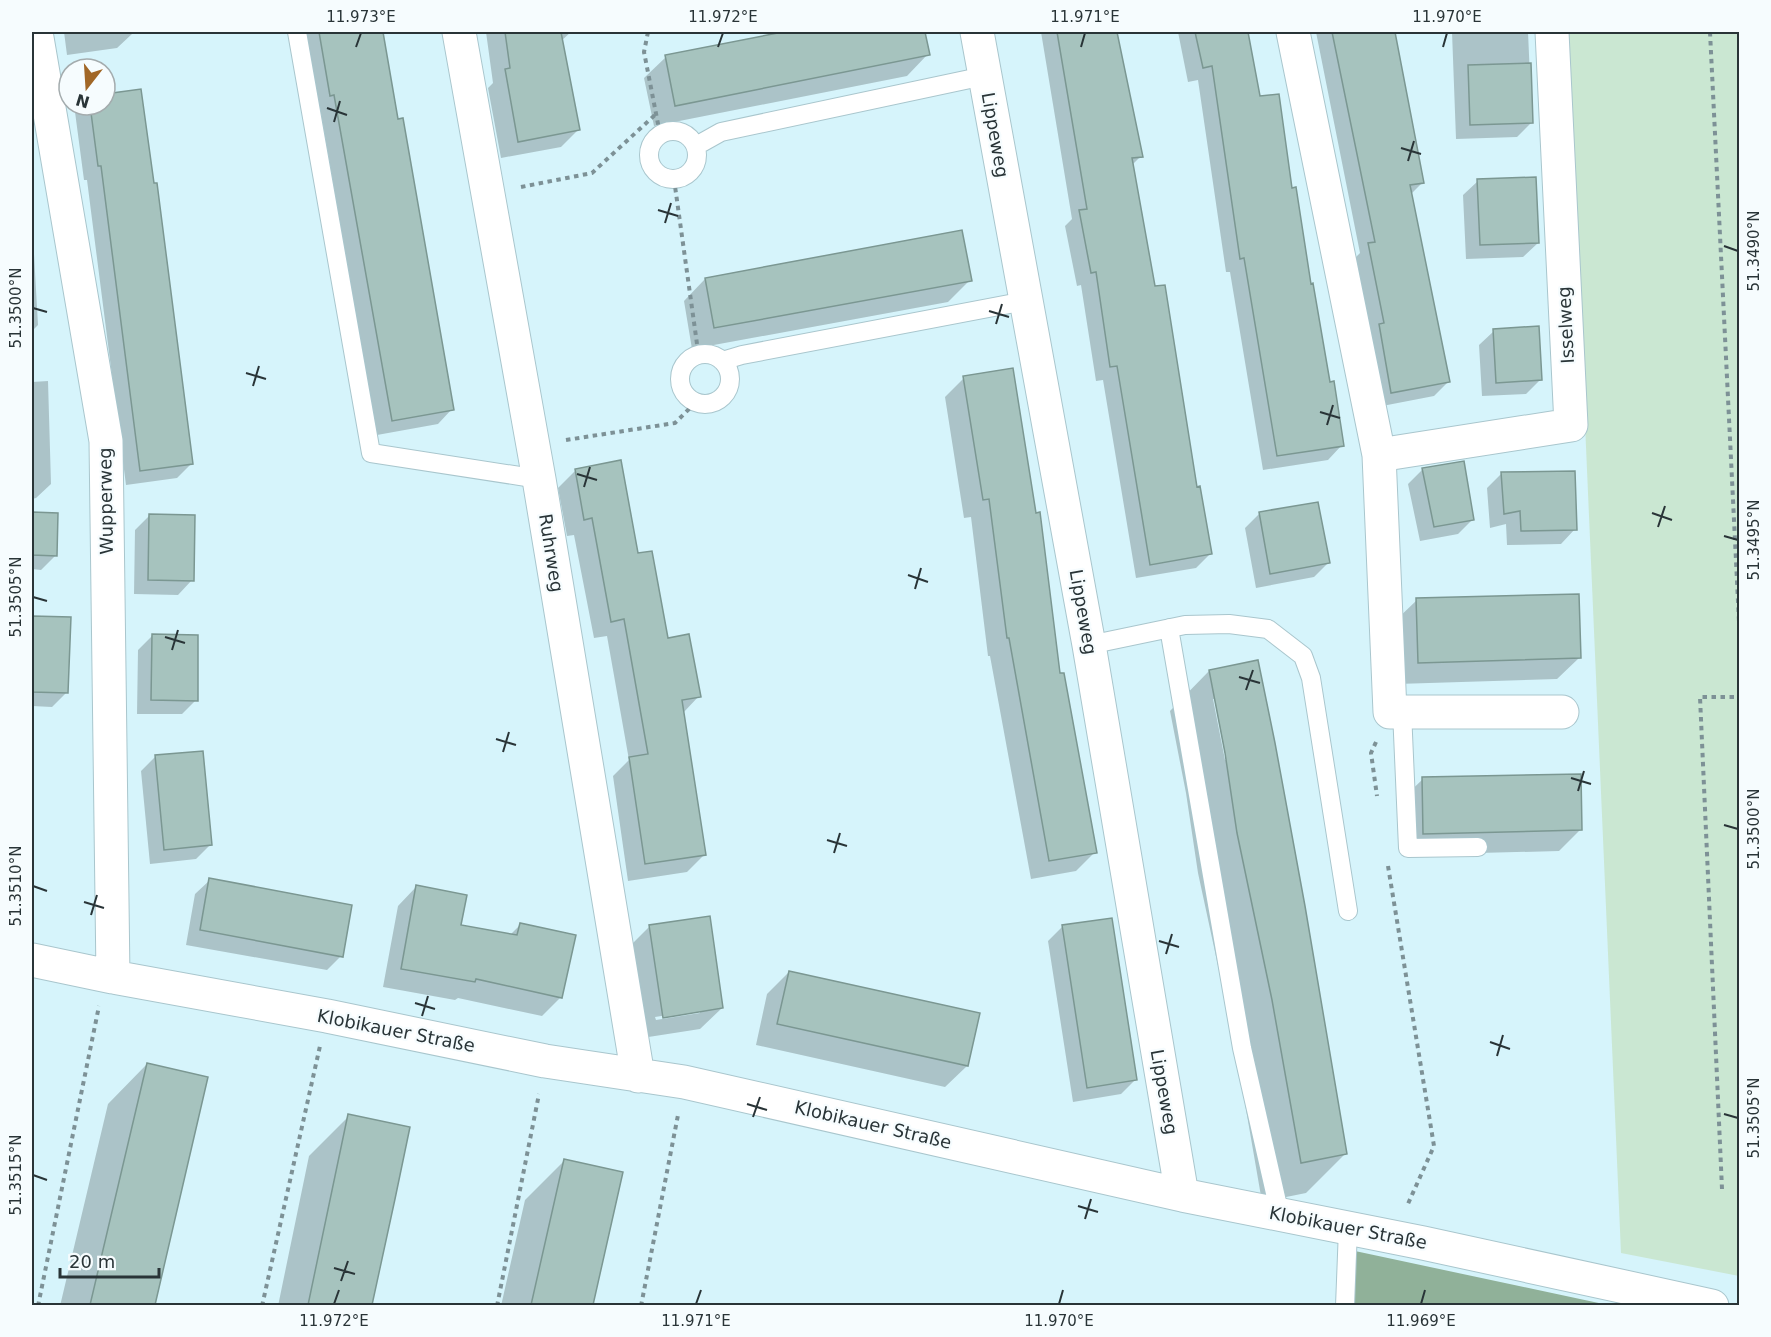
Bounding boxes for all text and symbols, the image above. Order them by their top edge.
text: 11.973°E [326,8,396,26]
text: 11.972°E [688,8,758,26]
text: 11.971°E [1050,8,1120,26]
text: 11.970°E [1412,8,1482,26]
north arrow [57,57,117,117]
text: N [74,90,92,112]
street label: Lippeweg [978,91,1013,179]
text: 51.3490°N [1745,211,1763,291]
text: 51.3500°N [7,268,25,348]
street label: Isselweg [1553,286,1578,364]
street label: Wupperweg [94,447,117,555]
text: 51.3495°N [1745,500,1763,580]
street label: Ruhrweg [535,512,568,594]
text: 51.3505°N [7,557,25,637]
street label: Lippeweg [1066,568,1101,656]
text: 51.3500°N [1745,789,1763,869]
text: 51.3510°N [7,846,25,926]
street label: Klobikauer Straße [315,1005,477,1056]
street label: Lippeweg [1147,1048,1182,1136]
text: 51.3505°N [1745,1078,1763,1158]
street label: Klobikauer Straße [793,1096,954,1153]
text: 51.3515°N [7,1135,25,1215]
street label: Klobikauer Straße [1267,1202,1429,1253]
scale bar [60,1241,159,1279]
text: 20 m [69,1251,115,1272]
text: 11.972°E [299,1312,369,1330]
text: 11.971°E [661,1312,731,1330]
text: 11.970°E [1024,1312,1094,1330]
text: 11.969°E [1386,1312,1456,1330]

